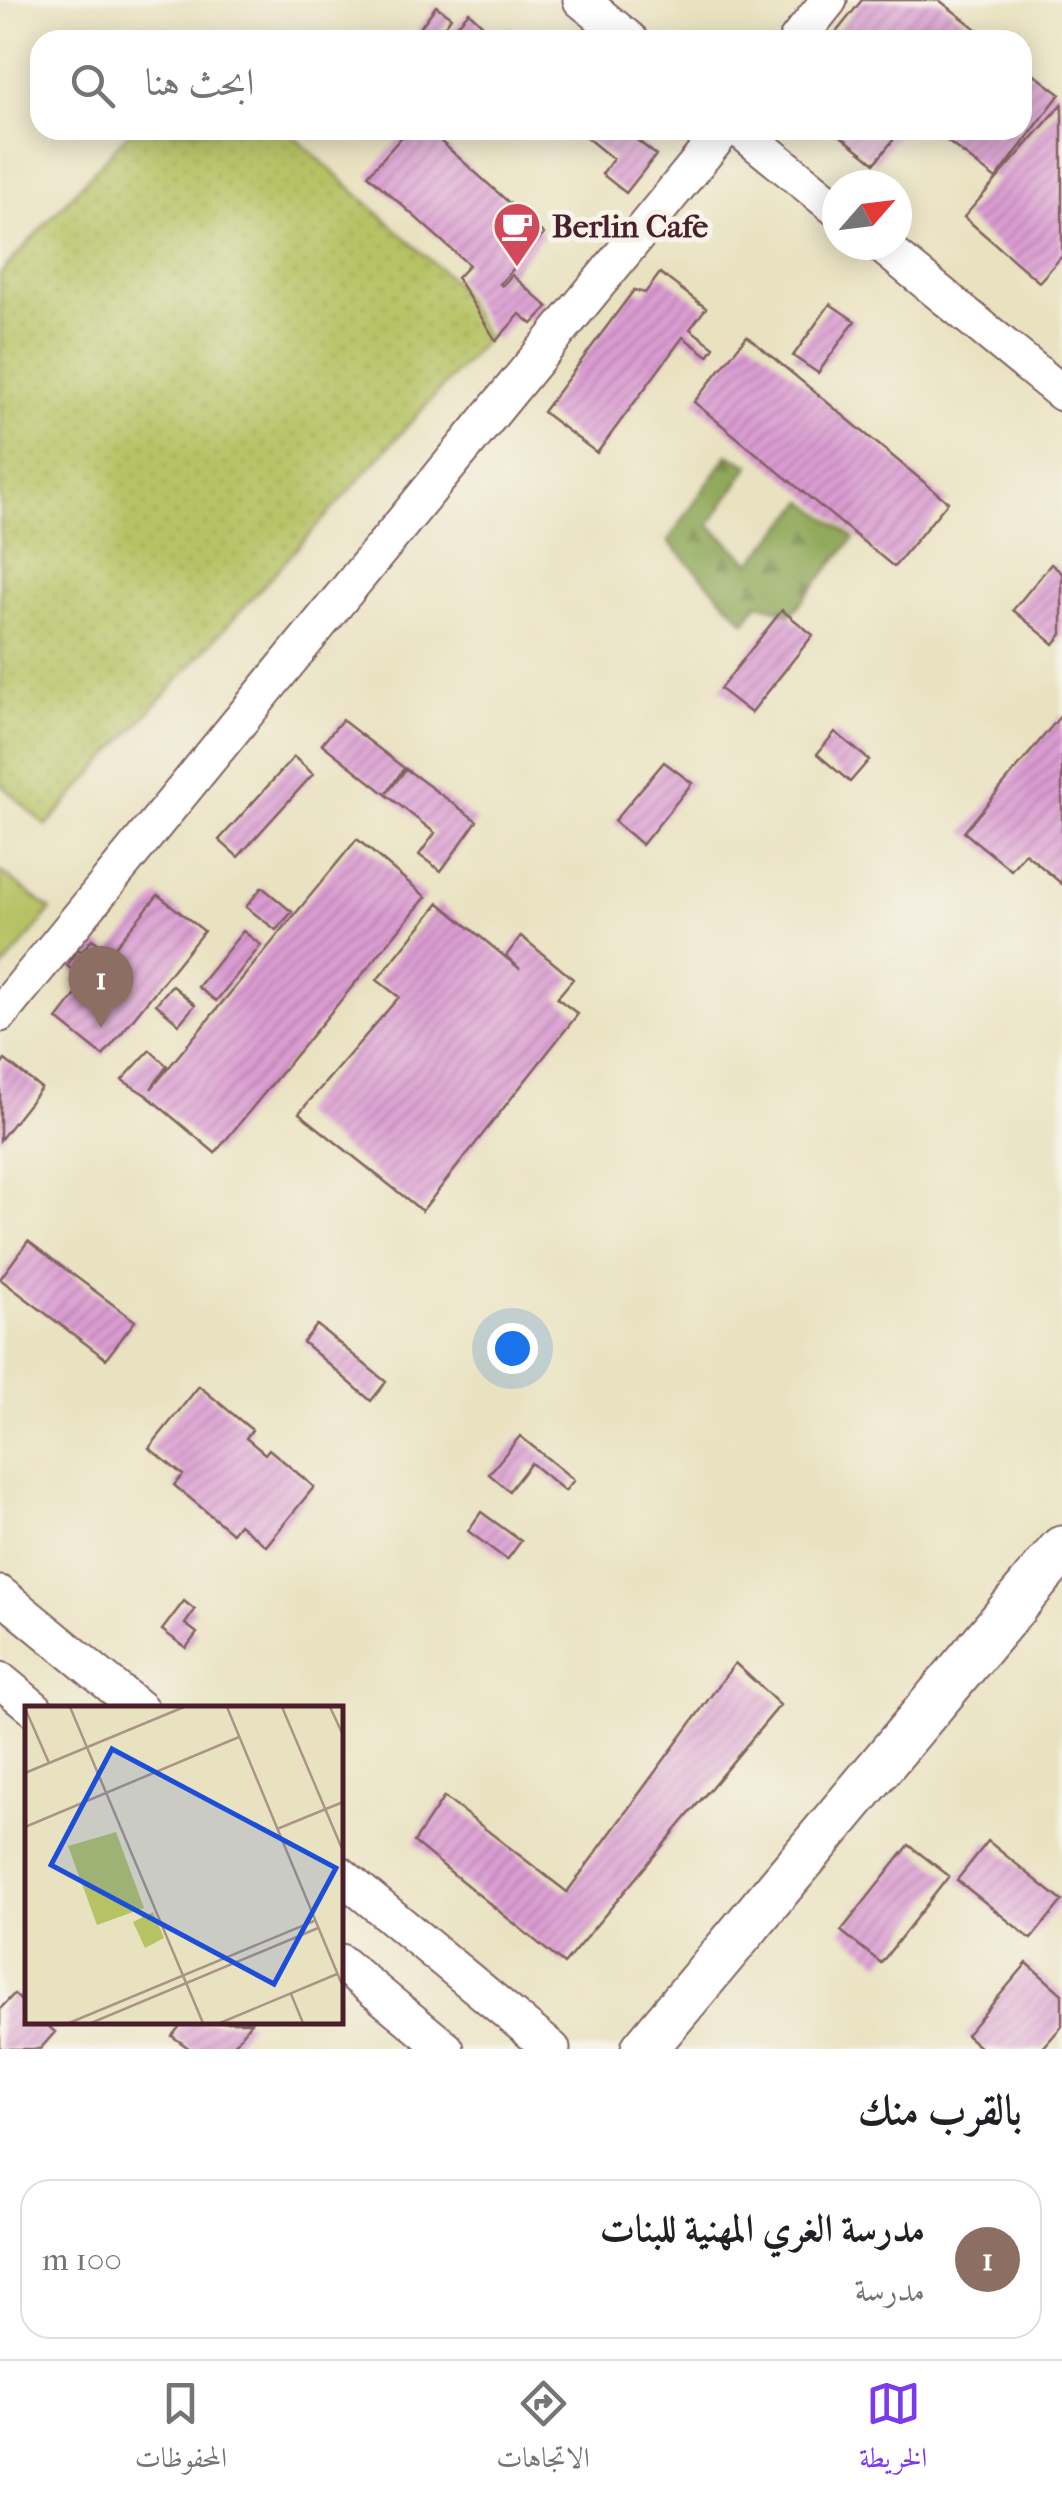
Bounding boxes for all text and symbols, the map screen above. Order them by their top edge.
search box [30,30,1032,140]
icon: search [65,58,120,113]
text: ابحث هنا [145,60,255,105]
north arrow [822,170,912,260]
cafe icon: Berlin Cafe [491,200,543,268]
place label: Berlin Cafe [552,208,708,245]
pin: 1 [68,946,134,1028]
your location [487,1323,538,1374]
inset map [25,1706,342,2024]
text: بالقرب منك [858,2086,1022,2135]
text: مدرسة الغري المهنية للبنات [600,2206,925,2251]
text: 100 m [42,2241,122,2278]
text: 1 [982,2241,993,2278]
text: مدرسة [854,2272,925,2309]
tab: المحفوظات [135,2376,227,2485]
tab: الاتجاهات [496,2376,590,2485]
tab: الخريطة [859,2376,927,2485]

